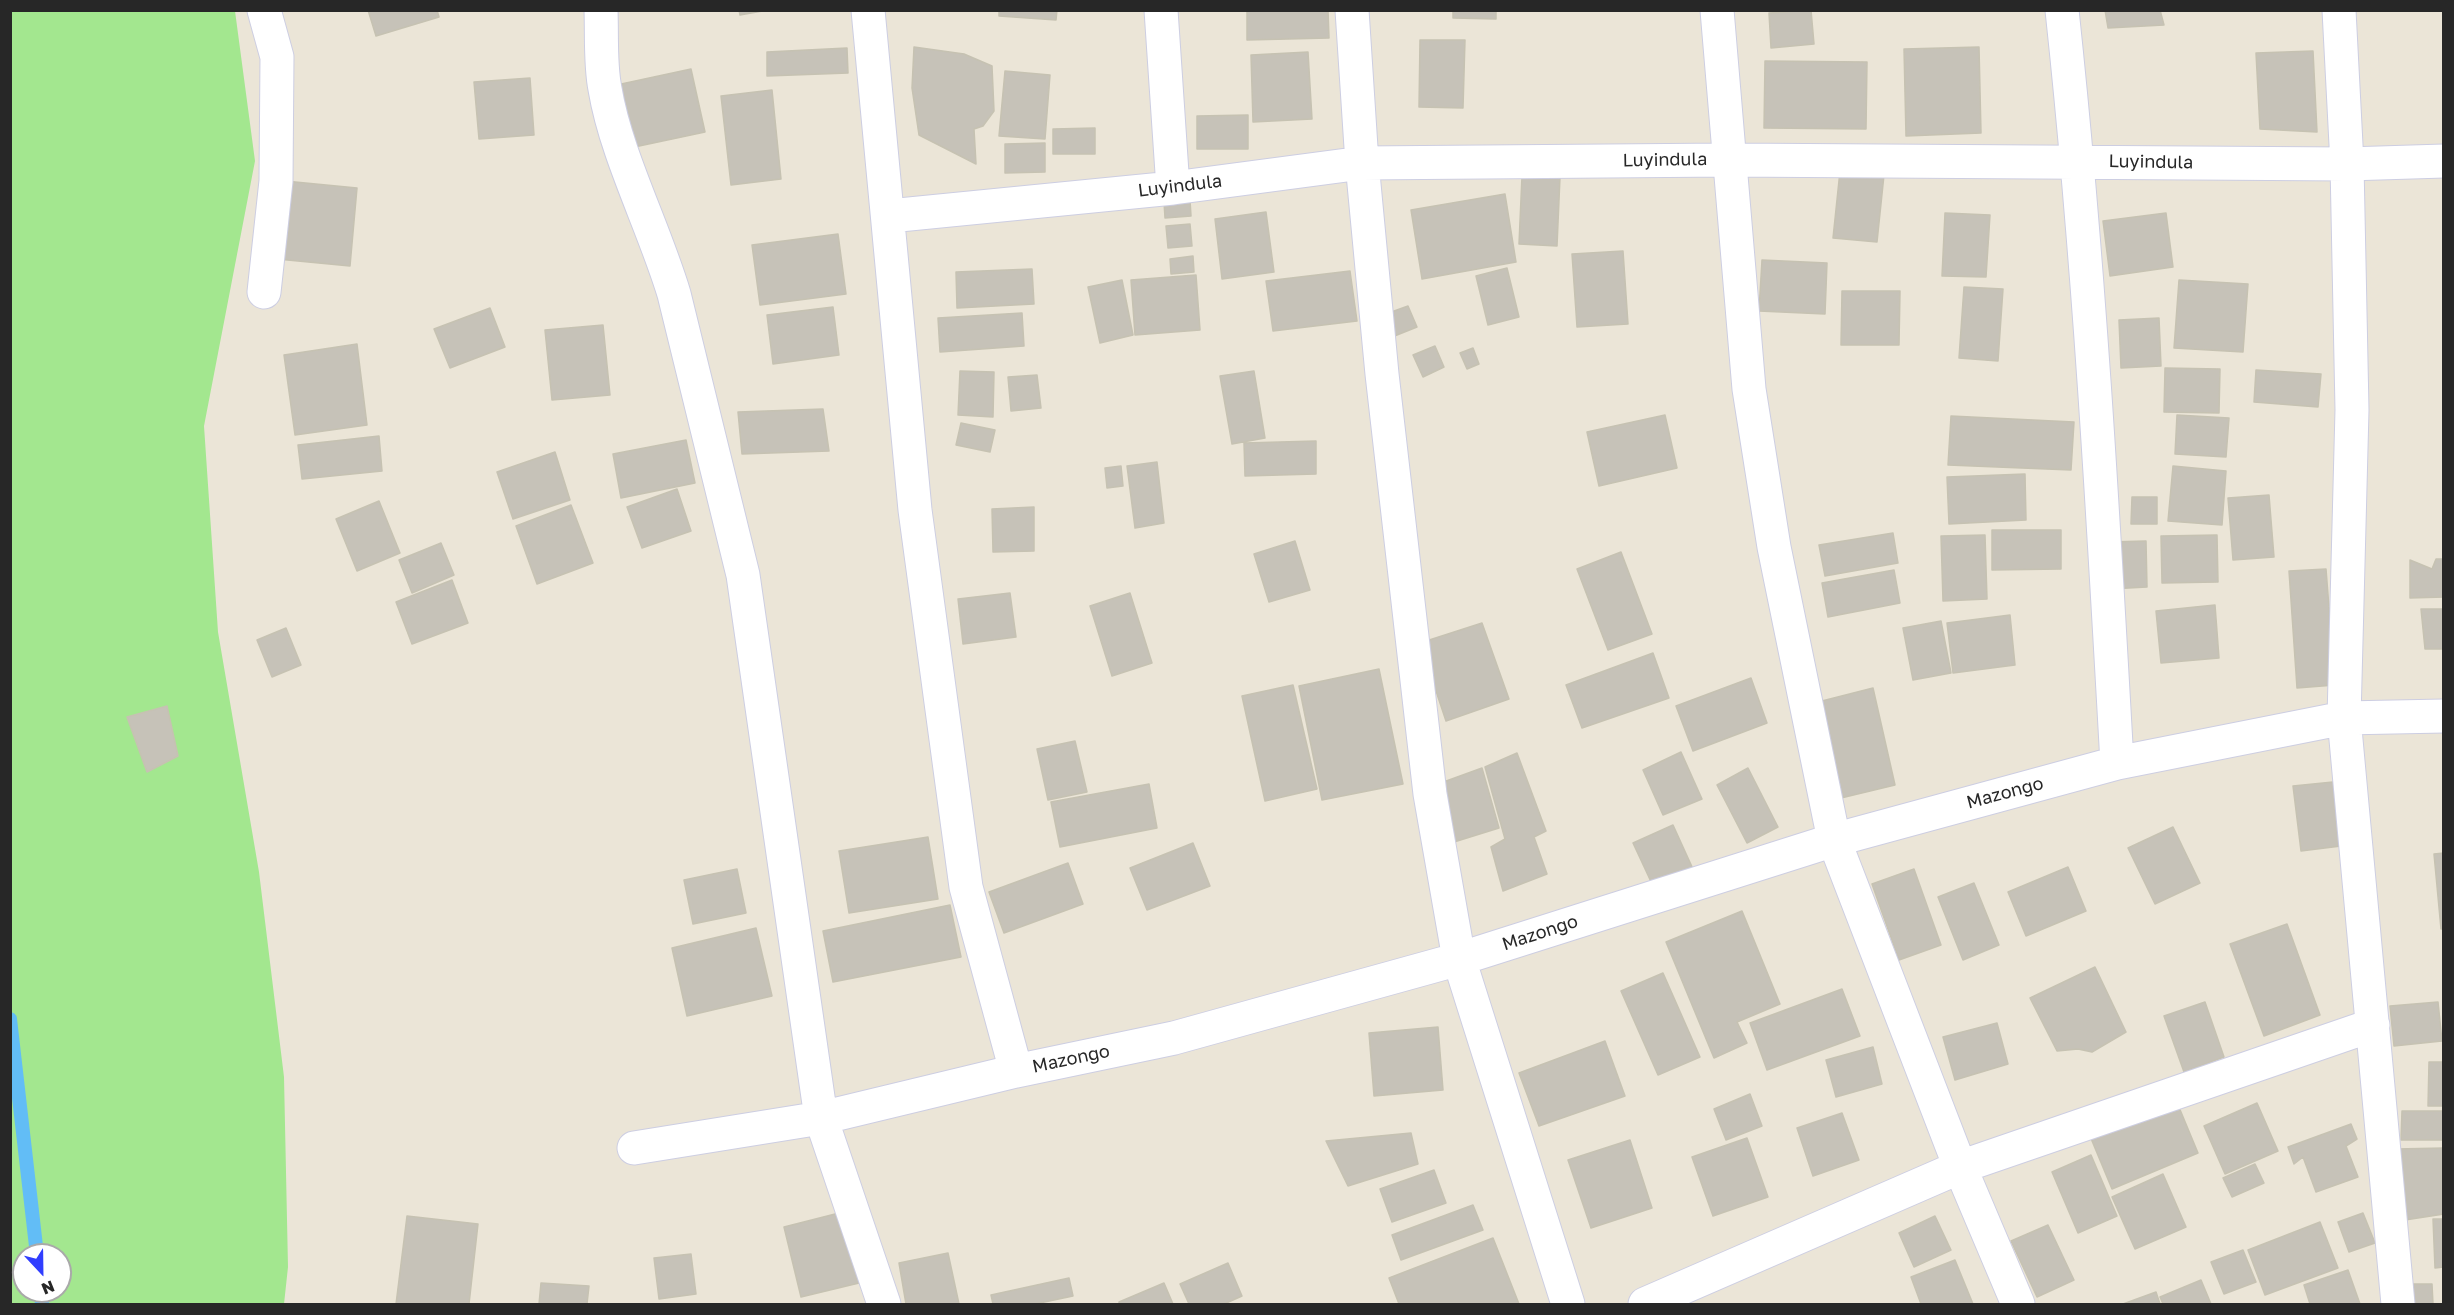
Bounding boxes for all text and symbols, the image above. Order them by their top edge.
street label: Luyindula [1622,148,1708,172]
street label: Luyindula [2108,150,2194,174]
street label: Luyindula [1137,170,1223,202]
street label: Mazongo [1964,772,2046,814]
street label: Mazongo [1499,911,1581,955]
street label: Mazongo [1030,1040,1112,1078]
north arrow [12,1243,72,1303]
text: N [39,1276,57,1299]

